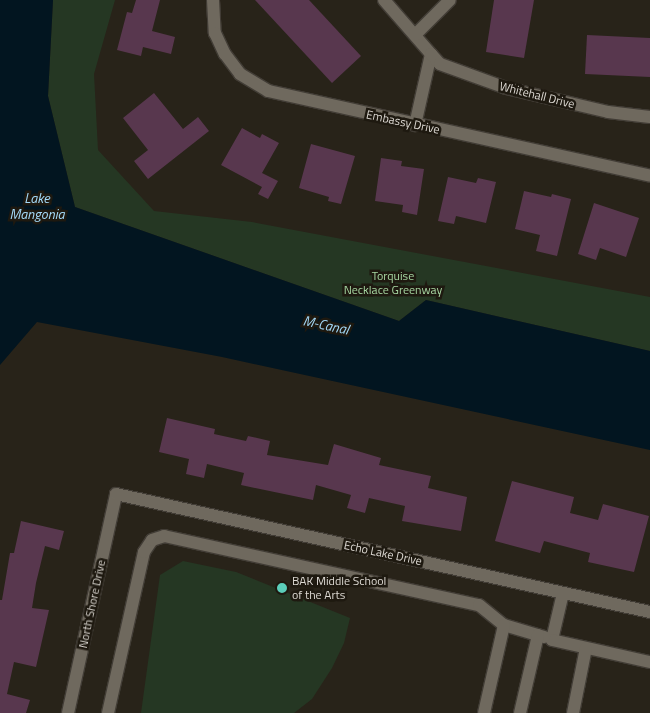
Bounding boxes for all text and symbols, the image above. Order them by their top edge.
street label: Whitehall Drive [498,79,576,111]
street label: Embassy Drive [365,107,441,137]
water label: Lake Mangonia [9,190,65,222]
park label: Torquise Necklace Greenway [344,269,442,297]
water label: M-Canal [302,312,350,338]
street label: Echo Lake Drive [343,538,423,568]
street label: North Shore Drive [76,558,108,650]
place label: BAK Middle School of the Arts [292,574,386,602]
marker: BAK Middle School of the Arts [276,582,288,594]

